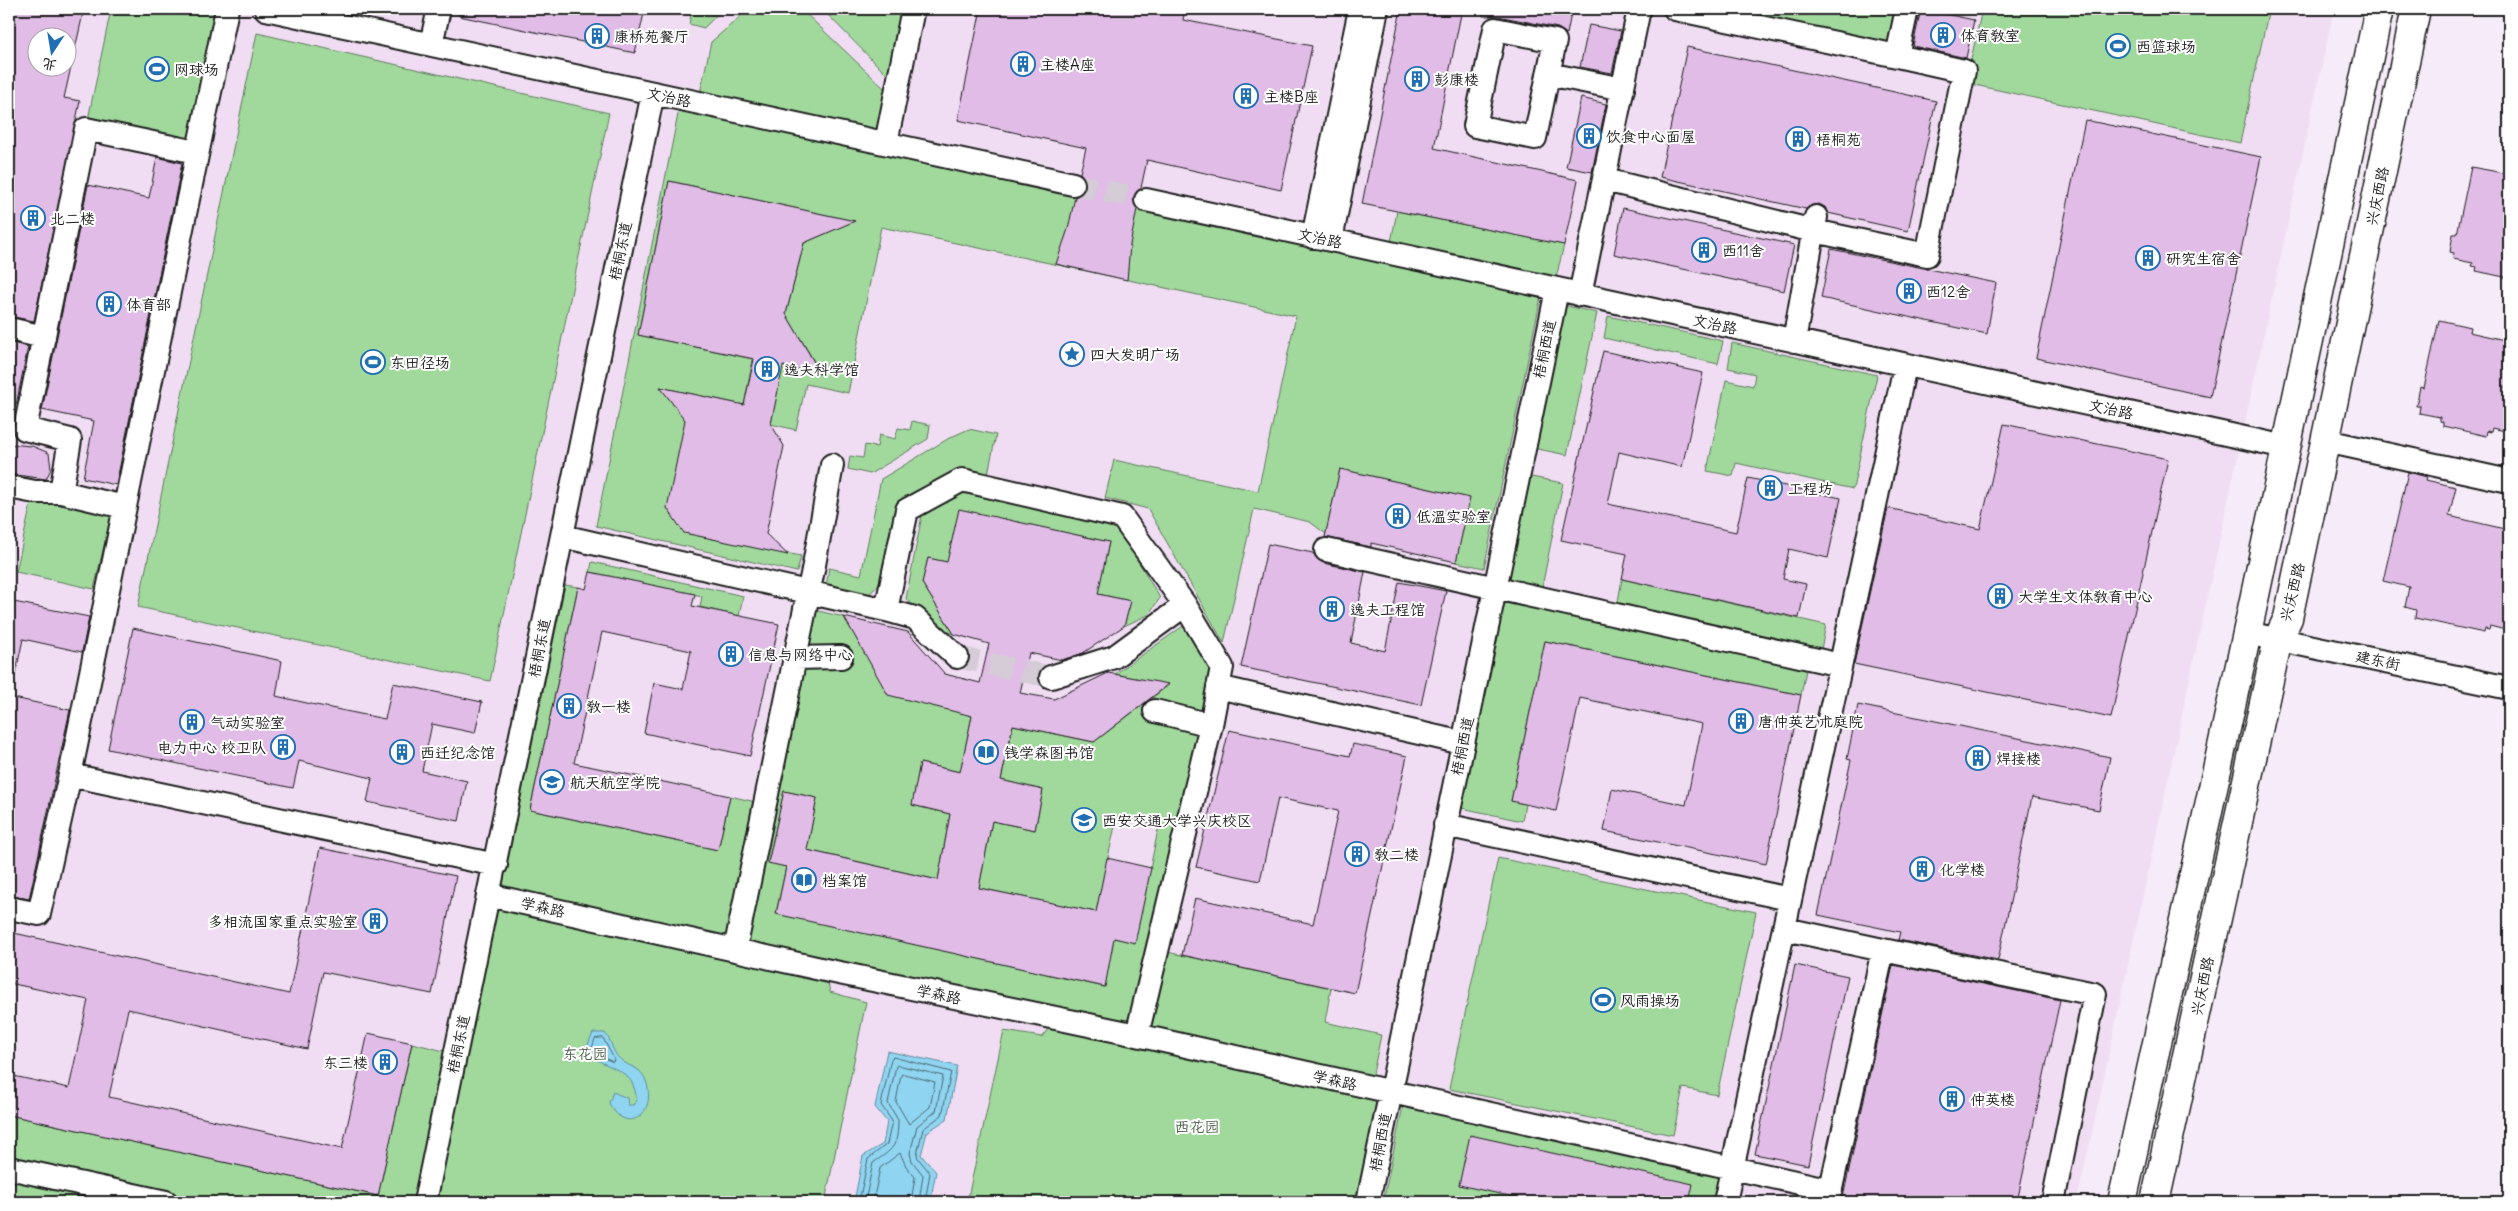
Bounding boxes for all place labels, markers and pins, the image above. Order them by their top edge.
building icon: 体育教室 [1930,22,1956,48]
building icon: 康桥苑餐厅 [584,23,610,49]
place label: 体育教室 [1960,26,2020,45]
place label: 康桥苑餐厅 [614,27,689,46]
sports icon: 西篮球场 [2105,33,2131,59]
place label: 西篮球场 [2136,37,2196,56]
building icon: 主楼A座 [1010,51,1036,77]
place label: 主楼A座 [1040,55,1095,74]
sports icon: 网球场 [144,56,170,82]
place label: 网球场 [174,60,219,79]
building icon: 彭康楼 [1404,66,1430,92]
place label: 彭康楼 [1434,70,1479,89]
building icon: 主楼B座 [1233,83,1259,109]
place label: 主楼B座 [1264,87,1319,106]
building icon: 饮食中心面屋 [1576,123,1602,149]
building icon: 梧桐苑 [1785,126,1811,152]
place label: 饮食中心面屋 [1606,127,1696,146]
place label: 梧桐苑 [1816,130,1861,149]
building icon: 北二楼 [20,205,46,231]
place label: 北二楼 [50,209,95,228]
building icon: 西11舍 [1691,237,1717,263]
place label: 西11舍 [1722,241,1764,260]
building icon: 研究生宿舍 [2135,245,2161,271]
place label: 研究生宿舍 [2166,249,2241,268]
building icon: 西12舍 [1896,278,1922,304]
place label: 西12舍 [1926,282,1970,301]
building icon: 体育部 [96,291,122,317]
place label: 体育部 [126,295,171,314]
place icon: 四大发明广场 [1059,341,1085,367]
place label: 四大发明广场 [1090,345,1180,364]
sports icon: 东田径场 [360,349,386,375]
place label: 东田径场 [390,353,450,372]
building icon: 逸夫科学馆 [754,356,780,382]
place label: 逸夫科学馆 [784,360,859,379]
building icon: 工程坊 [1757,475,1783,501]
place label: 工程坊 [1788,479,1833,498]
building icon: 低温实验室 [1385,503,1411,529]
place label: 低温实验室 [1416,507,1491,526]
building icon: 大学生文体教育中心 [1987,583,2013,609]
place label: 大学生文体教育中心 [2018,587,2153,606]
building icon: 逸夫工程馆 [1319,596,1345,622]
place label: 逸夫工程馆 [1350,600,1425,619]
building icon: 信息与网络中心 [718,641,744,667]
place label: 信息与网络中心 [748,645,853,664]
building icon: 教一楼 [556,693,582,719]
place label: 教一楼 [586,697,631,716]
building icon: 唐仲英艺术庭院 [1728,708,1754,734]
building icon: 气动实验室 [179,709,205,735]
place label: 唐仲英艺术庭院 [1758,712,1863,731]
place label: 气动实验室 [210,713,285,732]
building icon: 电力中心 校卫队 [270,734,296,760]
place label: 电力中心 校卫队 [157,738,266,757]
building icon: 西迁纪念馆 [389,739,415,765]
library icon: 钱学森图书馆 [973,739,999,765]
place label: 西迁纪念馆 [420,743,495,762]
place label: 钱学森图书馆 [1004,743,1094,762]
building icon: 焊接楼 [1965,745,1991,771]
place label: 焊接楼 [1996,749,2041,768]
school or university icon: 航天航空学院 [539,769,565,795]
place label: 航天航空学院 [570,773,660,792]
school or university icon: 西安交通大学兴庆校区 [1071,807,1097,833]
place label: 西安交通大学兴庆校区 [1102,811,1252,830]
building icon: 教二楼 [1344,841,1370,867]
place label: 教二楼 [1374,845,1419,864]
building icon: 化学楼 [1909,856,1935,882]
place label: 化学楼 [1940,860,1985,879]
library icon: 档案馆 [791,867,817,893]
place label: 档案馆 [822,871,867,890]
building icon: 多相流国家重点实验室 [362,908,388,934]
place label: 多相流国家重点实验室 [208,912,358,931]
sports icon: 风雨操场 [1590,987,1616,1013]
place label: 风雨操场 [1620,991,1680,1010]
building icon: 东三楼 [372,1049,398,1075]
place label: 东三楼 [323,1053,368,1072]
building icon: 仲英楼 [1939,1086,1965,1112]
place label: 仲英楼 [1970,1090,2015,1109]

